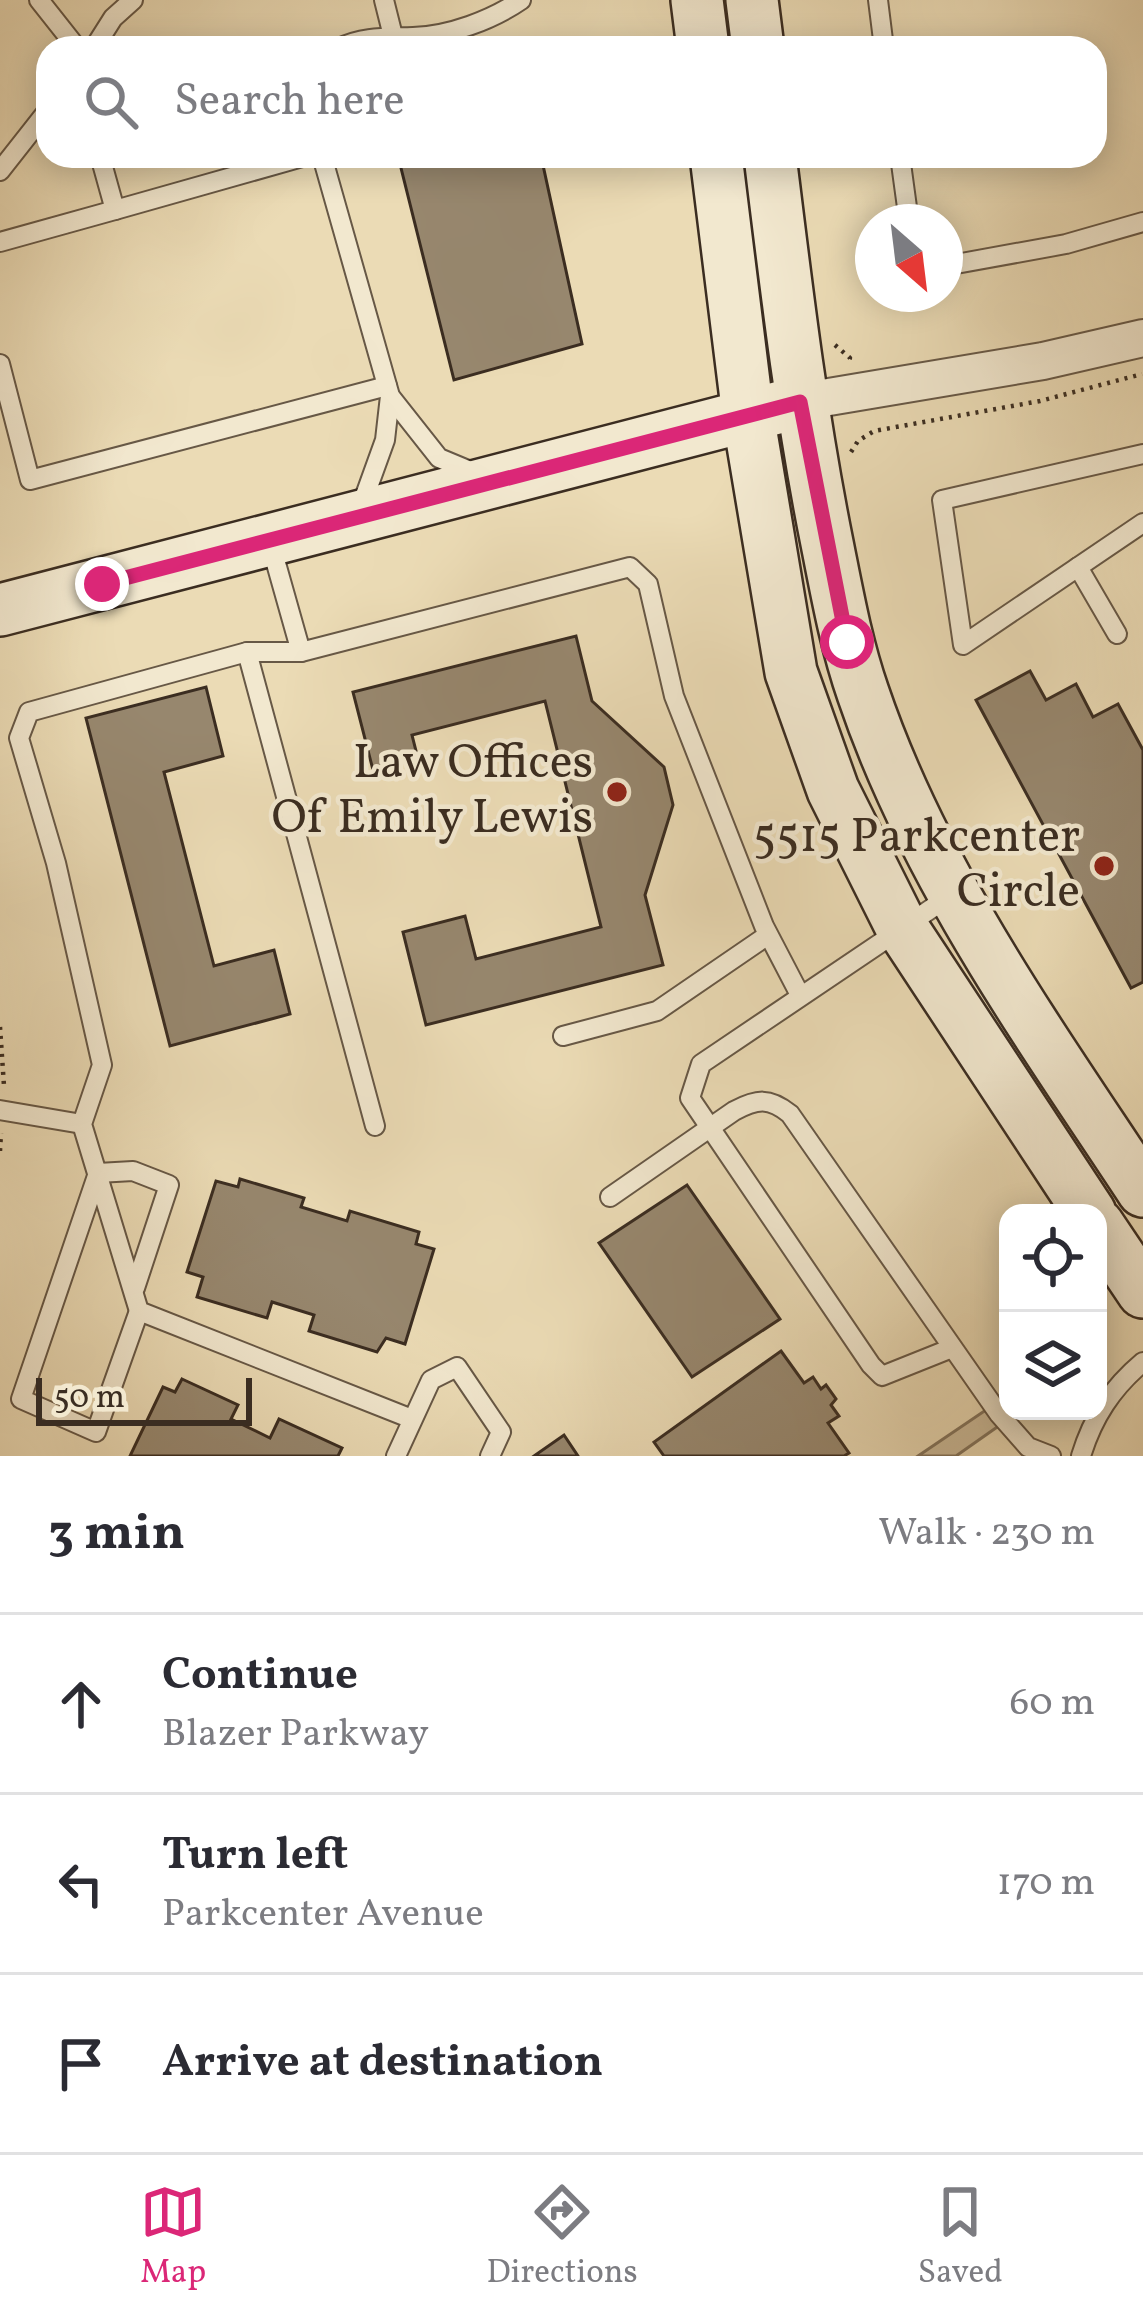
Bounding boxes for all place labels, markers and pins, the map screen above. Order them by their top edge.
place label: Law Offices Of Emily Lewis [272,731,593,853]
marker: Law Offices Of Emily Lewis [604,779,630,805]
place label: 5515 Parkcenter Circle [753,805,1080,927]
marker: 5515 Parkcenter Circle [1091,853,1117,879]

